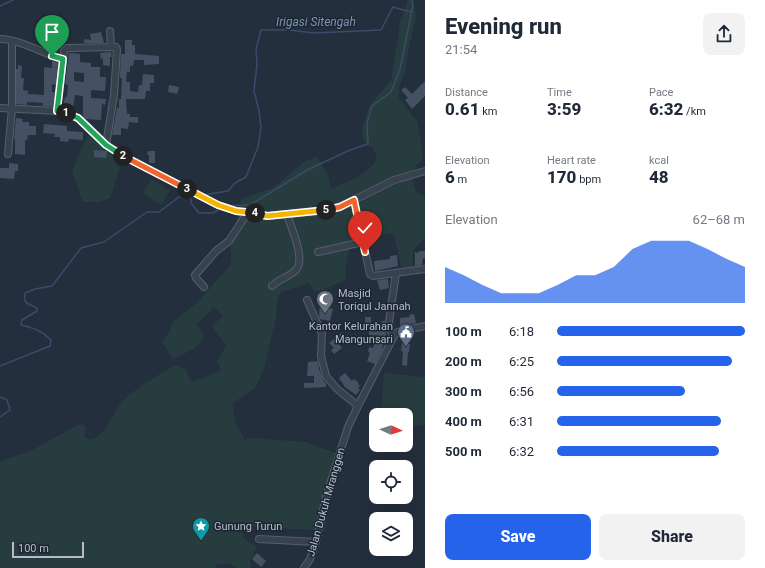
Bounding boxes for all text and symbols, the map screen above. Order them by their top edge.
button: share [703,13,745,55]
text: Evening run [445,14,562,39]
pin [35,15,69,56]
water label: Irigasi Sitengah [276,15,356,29]
icon: arrive [41,21,63,43]
text: 21:54 [445,42,477,57]
text: Distance [445,86,488,99]
text: Time [547,86,572,99]
text: Pace [649,86,673,99]
text: 0.61 [445,99,479,119]
text: 3:59 [547,99,581,119]
text: 6:32 [649,99,683,119]
pin: 1 [56,103,76,123]
text: km [479,105,497,118]
text: /km [683,105,706,118]
text: 1 [63,106,69,119]
pin: 2 [113,146,133,166]
text: 2 [120,149,126,162]
text: Elevation [445,154,490,167]
text: Heart rate [547,154,596,167]
text: kcal [649,154,669,167]
text: 6 [445,167,455,187]
text: 170 [547,167,576,187]
text: 48 [649,167,669,187]
text: m [455,173,467,186]
text: bpm [576,173,601,186]
pin: 3 [177,179,197,199]
text: 3 [184,182,190,195]
pin: 5 [316,200,336,220]
pin: 4 [245,203,265,223]
text: 5 [323,203,329,216]
text: 4 [252,206,258,219]
pin [348,211,382,252]
text: Elevation [445,212,498,227]
text: 62–68 m [693,212,745,227]
icon: check [354,217,376,239]
place label: Masjid Toriqul Jannah [338,287,411,313]
mosque icon: Masjid Toriqul Jannah [315,289,335,314]
place label: Kantor Kelurahan Mangunsari [309,320,393,346]
public building icon: Kantor Kelurahan Mangunsari [396,322,416,347]
text: 100 m [445,324,482,339]
text: 6:18 [509,324,534,339]
text: 200 m [445,354,482,369]
text: 6:25 [509,354,534,369]
text: 300 m [445,384,482,399]
text: 6:56 [509,384,534,399]
north arrow [369,408,413,452]
map controls [369,408,413,556]
text: 400 m [445,414,482,429]
text: 6:31 [509,414,534,429]
text: 500 m [445,444,482,459]
text: 6:32 [509,444,534,459]
street label: Jalan Dukuh Mranggen [304,446,348,558]
button: locate [369,460,413,504]
button: layers [369,512,413,556]
button: Save [445,514,591,560]
button: Share [599,514,745,560]
place icon: Gunung Turun [191,516,211,541]
place label: Gunung Turun [214,520,282,533]
scale bar [12,540,84,559]
text: 100 m [18,542,49,555]

